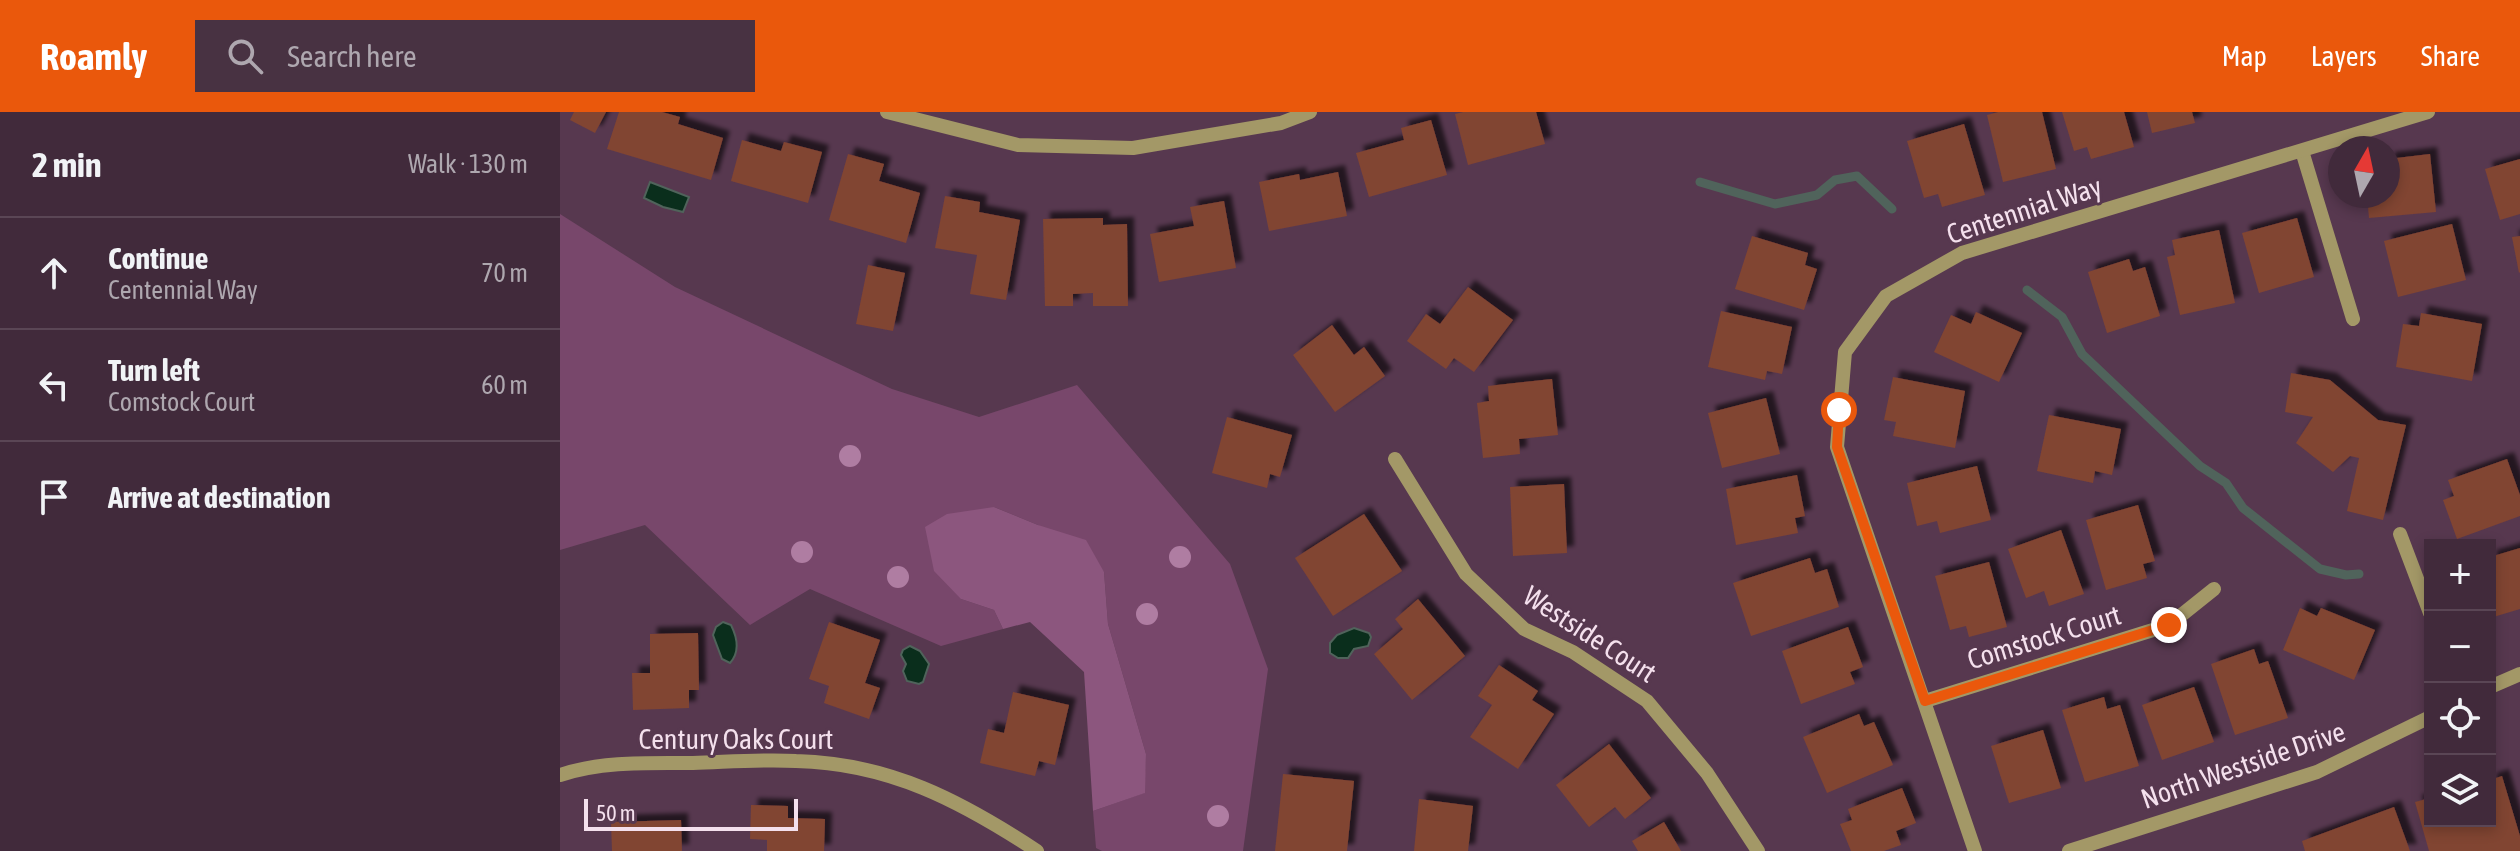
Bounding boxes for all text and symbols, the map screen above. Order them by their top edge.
search box [195,20,755,92]
icon: search [223,34,267,78]
text: Roamly [40,35,147,78]
text: Search here [287,39,417,73]
text: Map [2222,40,2267,72]
text: Layers [2311,40,2377,72]
text: Share [2421,40,2480,72]
north arrow [2328,136,2400,208]
text: 2 min [32,145,101,184]
text: Walk · 130 m [408,149,528,179]
street label: Centennial Way [1942,170,2106,250]
text: Continue [108,241,208,275]
icon: ahead [32,251,76,295]
text: 70 m [481,258,528,288]
text: Centennial Way [108,275,258,305]
text: Turn left [108,353,200,387]
icon: left [32,363,76,407]
text: 60 m [481,370,528,400]
text: Comstock Court [108,387,255,417]
route start [1821,392,1857,428]
icon: arrive [32,475,76,519]
text: Arrive at destination [108,480,330,514]
map controls [2424,539,2496,827]
button: + [2424,539,2496,611]
street label: Westside Court [1518,579,1662,689]
street label: Comstock Court [1963,599,2125,675]
route end [2151,607,2187,643]
button: − [2424,611,2496,683]
button: locate [2424,683,2496,755]
street label: North Westside Drive [2137,715,2349,815]
street label: Century Oaks Court [639,723,833,755]
button: layers [2424,755,2496,827]
scale bar [584,795,798,831]
text: 50 m [596,800,636,826]

